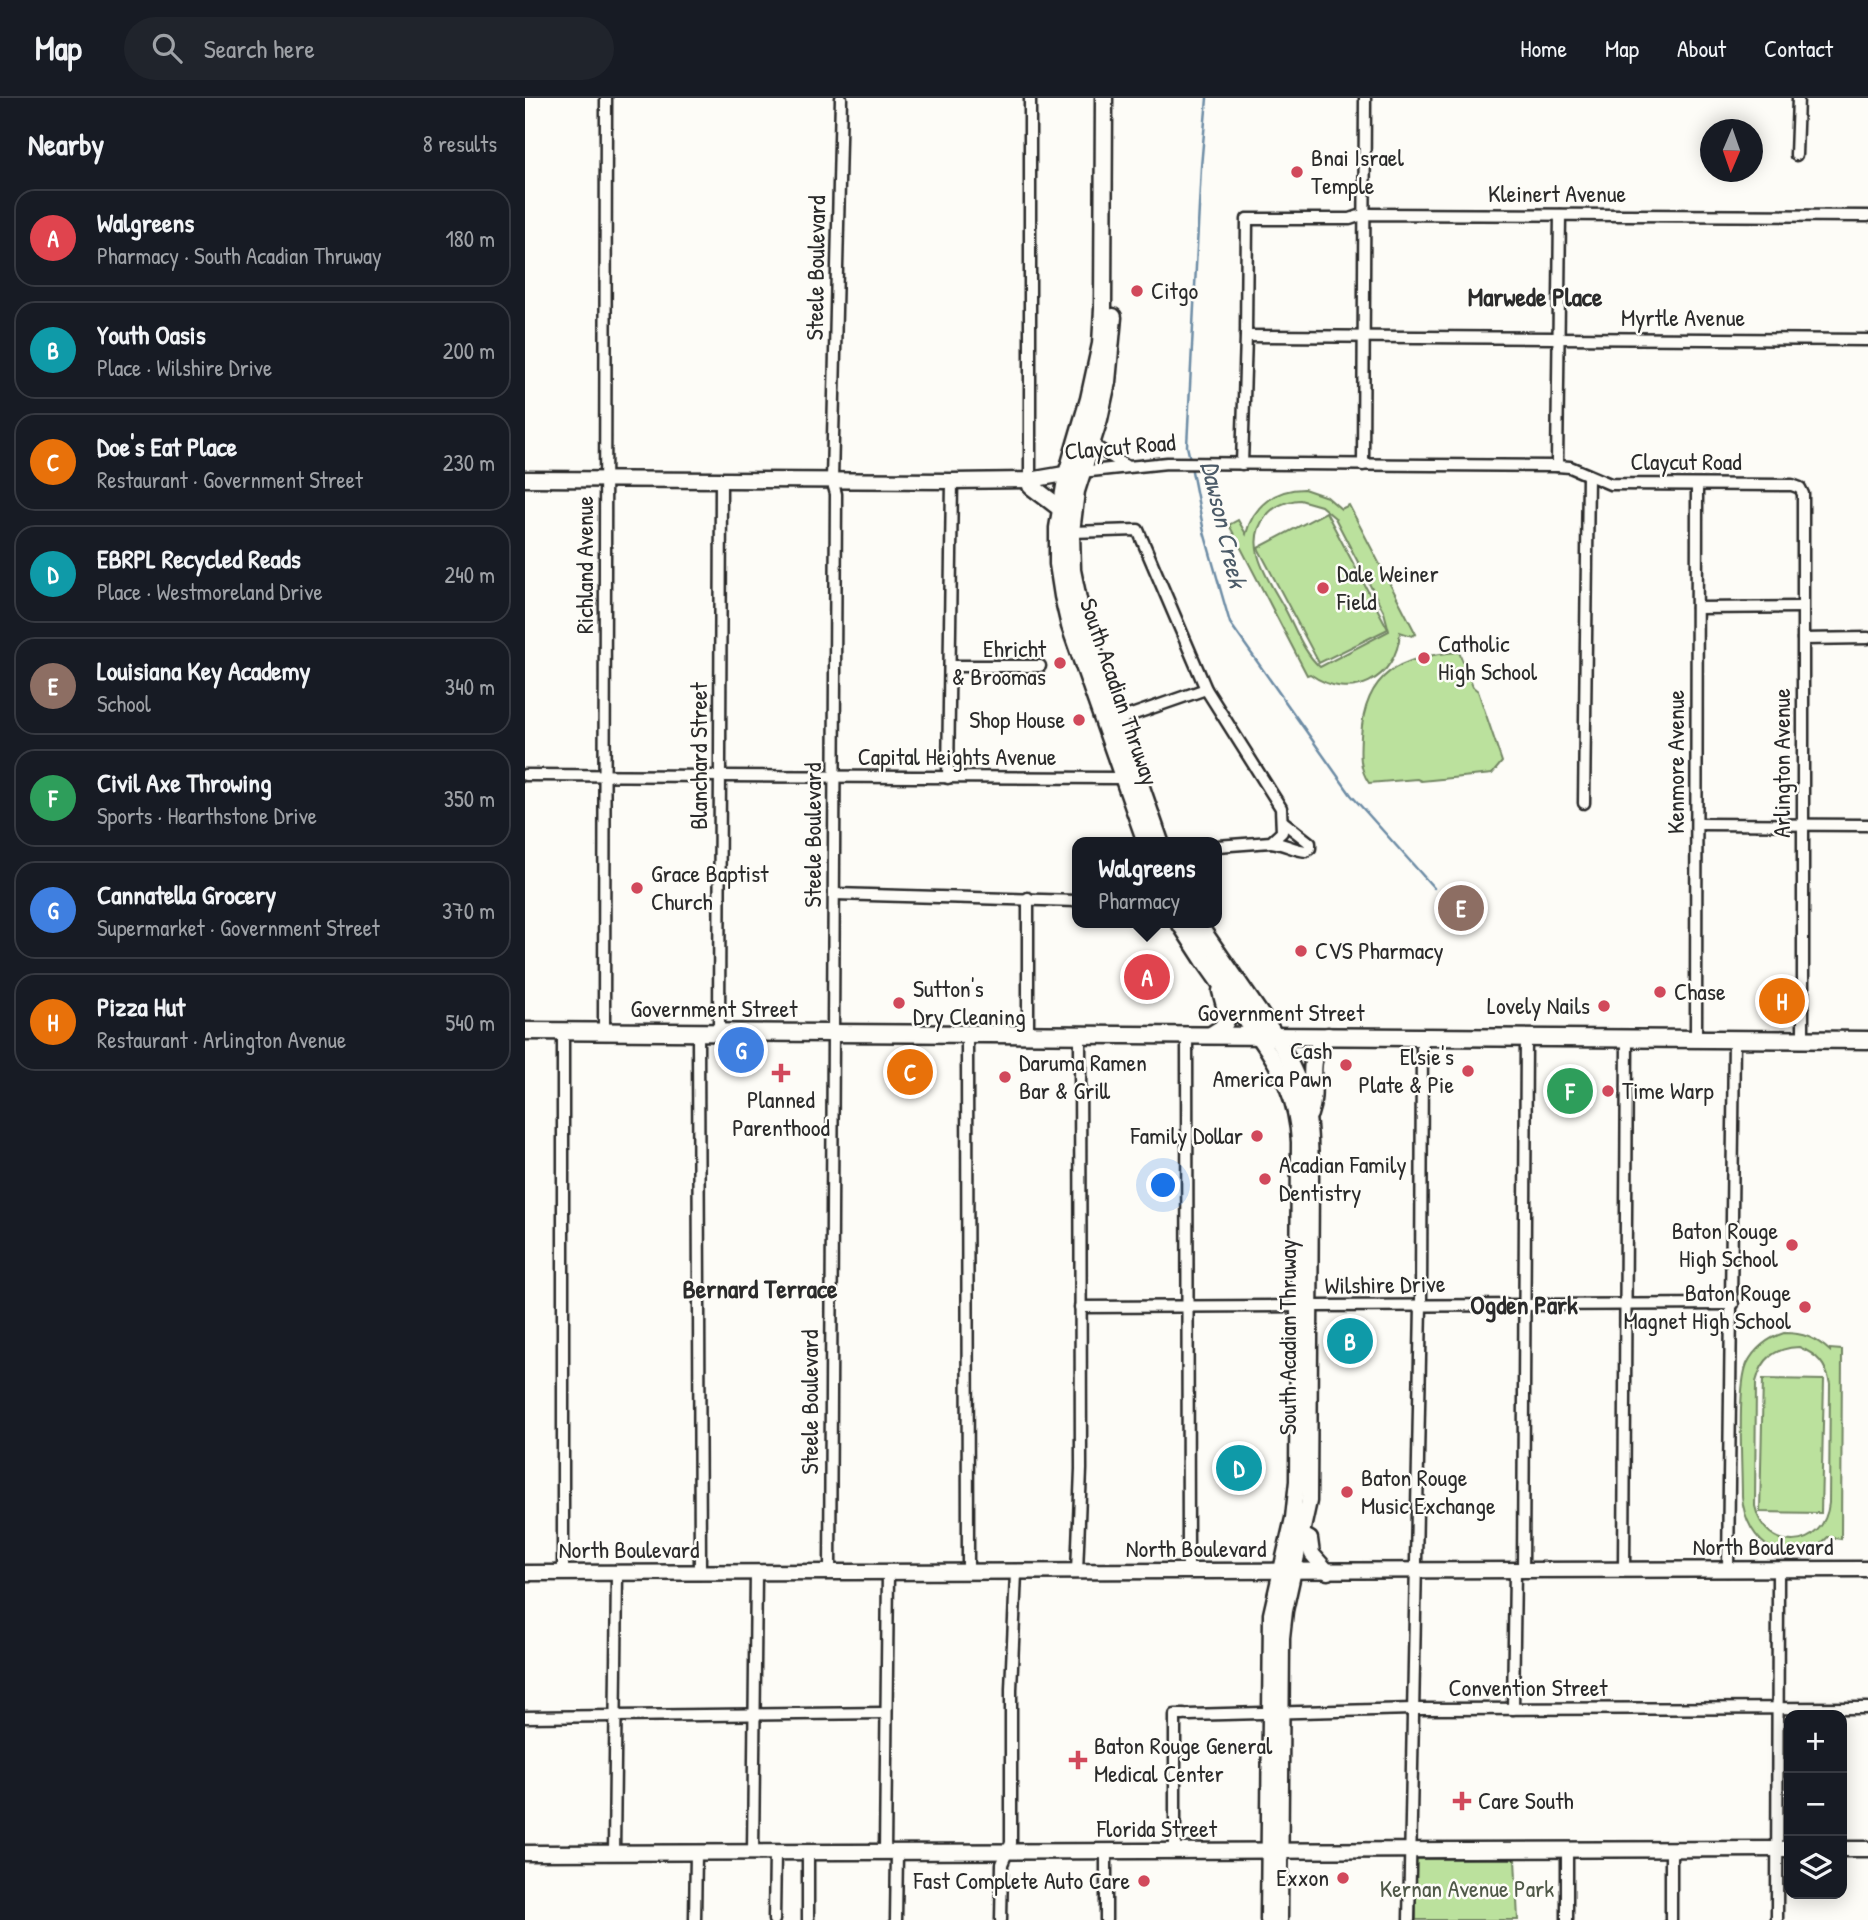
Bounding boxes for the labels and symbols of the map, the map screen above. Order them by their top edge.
north arrow [1700,119,1763,182]
place label: Bnai Israel Temple [1311,141,1404,201]
marker: Bnai Israel Temple [1289,164,1305,180]
street label: Kleinert Avenue [1488,177,1627,209]
street label: Steele Boulevard [798,195,832,341]
place label: Citgo [1151,274,1198,306]
district label: Marwede Place [1468,279,1603,314]
marker: Citgo [1129,283,1145,299]
street label: Myrtle Avenue [1621,301,1746,333]
street label: Claycut Road [1063,425,1177,467]
street label: Claycut Road [1630,445,1742,477]
water label: Dawson Creek [1193,457,1256,593]
street label: Richland Avenue [568,496,600,634]
place label: Dale Weiner Field [1336,557,1439,617]
marker: Dale Weiner Field [1315,580,1331,596]
street label: South Acadian Thruway [1073,594,1167,790]
place label: Catholic High School [1438,627,1538,687]
place label: Ehricht & Broomas [952,632,1047,692]
marker: Catholic High School [1416,650,1432,666]
marker: Ehricht & Broomas [1052,655,1068,671]
street label: Blanchard Street [682,681,714,830]
street label: Arlington Avenue [1765,688,1797,838]
street label: Kenmore Avenue [1659,689,1691,834]
place label: Shop House [969,703,1065,735]
marker: Shop House [1071,712,1087,728]
street label: Capital Heights Avenue [858,740,1057,772]
street label: Steele Boulevard [796,763,828,907]
place label: Grace Baptist Church [651,857,769,917]
marker: Grace Baptist Church [629,880,645,896]
pin: E [1438,882,1484,934]
place label: CVS Pharmacy [1315,934,1444,966]
marker: CVS Pharmacy [1293,943,1309,959]
pin: A [1124,951,1170,1003]
place label: Sutton's Dry Cleaning [913,972,1026,1032]
place label: Chase [1674,975,1726,1007]
pin: H [1759,975,1805,1027]
marker: Chase [1652,984,1668,1000]
place label: Lovely Nails [1487,989,1590,1021]
street label: Government Street [631,992,798,1024]
marker: Sutton's Dry Cleaning [891,995,907,1011]
street label: Government Street [1198,996,1365,1028]
marker: Lovely Nails [1596,998,1612,1014]
pin: G [718,1024,764,1076]
place label: Cash America Pawn [1213,1034,1332,1094]
place label: Elsie's Plate & Pie [1359,1040,1454,1100]
pin: C [887,1046,933,1098]
place label: Daruma Ramen Bar & Grill [1019,1046,1147,1106]
marker: Cash America Pawn [1338,1057,1354,1073]
marker: Planned Parenthood [771,1063,791,1083]
marker: Elsie's Plate & Pie [1460,1063,1476,1079]
pin: F [1547,1065,1593,1117]
marker: Daruma Ramen Bar & Grill [997,1069,1013,1085]
place label: Time Warp [1622,1074,1714,1106]
place label: Planned Parenthood [732,1083,830,1143]
marker: Time Warp [1600,1083,1616,1099]
place label: Family Dollar [1130,1119,1243,1151]
marker: Family Dollar [1249,1128,1265,1144]
place label: Acadian Family Dentistry [1279,1148,1407,1208]
your location [1146,1168,1180,1202]
marker: Acadian Family Dentistry [1257,1171,1273,1187]
place label: Baton Rouge High School [1672,1214,1779,1274]
marker: Baton Rouge High School [1784,1237,1800,1253]
street label: South Acadian Thruway [1271,1239,1303,1435]
street label: Wilshire Drive [1324,1267,1446,1301]
district label: Bernard Terrace [683,1271,838,1306]
place label: Baton Rouge Magnet High School [1623,1276,1792,1336]
district label: Ogden Park [1470,1287,1578,1323]
marker: Baton Rouge Magnet High School [1797,1299,1813,1315]
pin: B [1327,1315,1373,1367]
street label: Steele Boulevard [793,1330,825,1474]
pin: D [1216,1442,1262,1494]
place label: Baton Rouge Music Exchange [1361,1461,1496,1521]
marker: Baton Rouge Music Exchange [1339,1484,1355,1500]
street label: North Boulevard [1693,1530,1833,1562]
street label: North Boulevard [1126,1532,1266,1564]
street label: North Boulevard [559,1533,699,1565]
street label: Convention Street [1448,1671,1608,1703]
place label: Baton Rouge General Medical Center [1094,1729,1273,1789]
marker: Baton Rouge General Medical Center [1068,1750,1088,1770]
place label: Care South [1478,1784,1574,1816]
marker: Care South [1452,1791,1472,1811]
street label: Florida Street [1096,1812,1218,1844]
place label: Exxon [1276,1861,1329,1893]
place label: Fast Complete Auto Care [913,1864,1130,1896]
marker: Exxon [1335,1870,1351,1886]
park label: Kernan Avenue Park [1380,1872,1554,1904]
marker: Fast Complete Auto Care [1136,1873,1152,1889]

